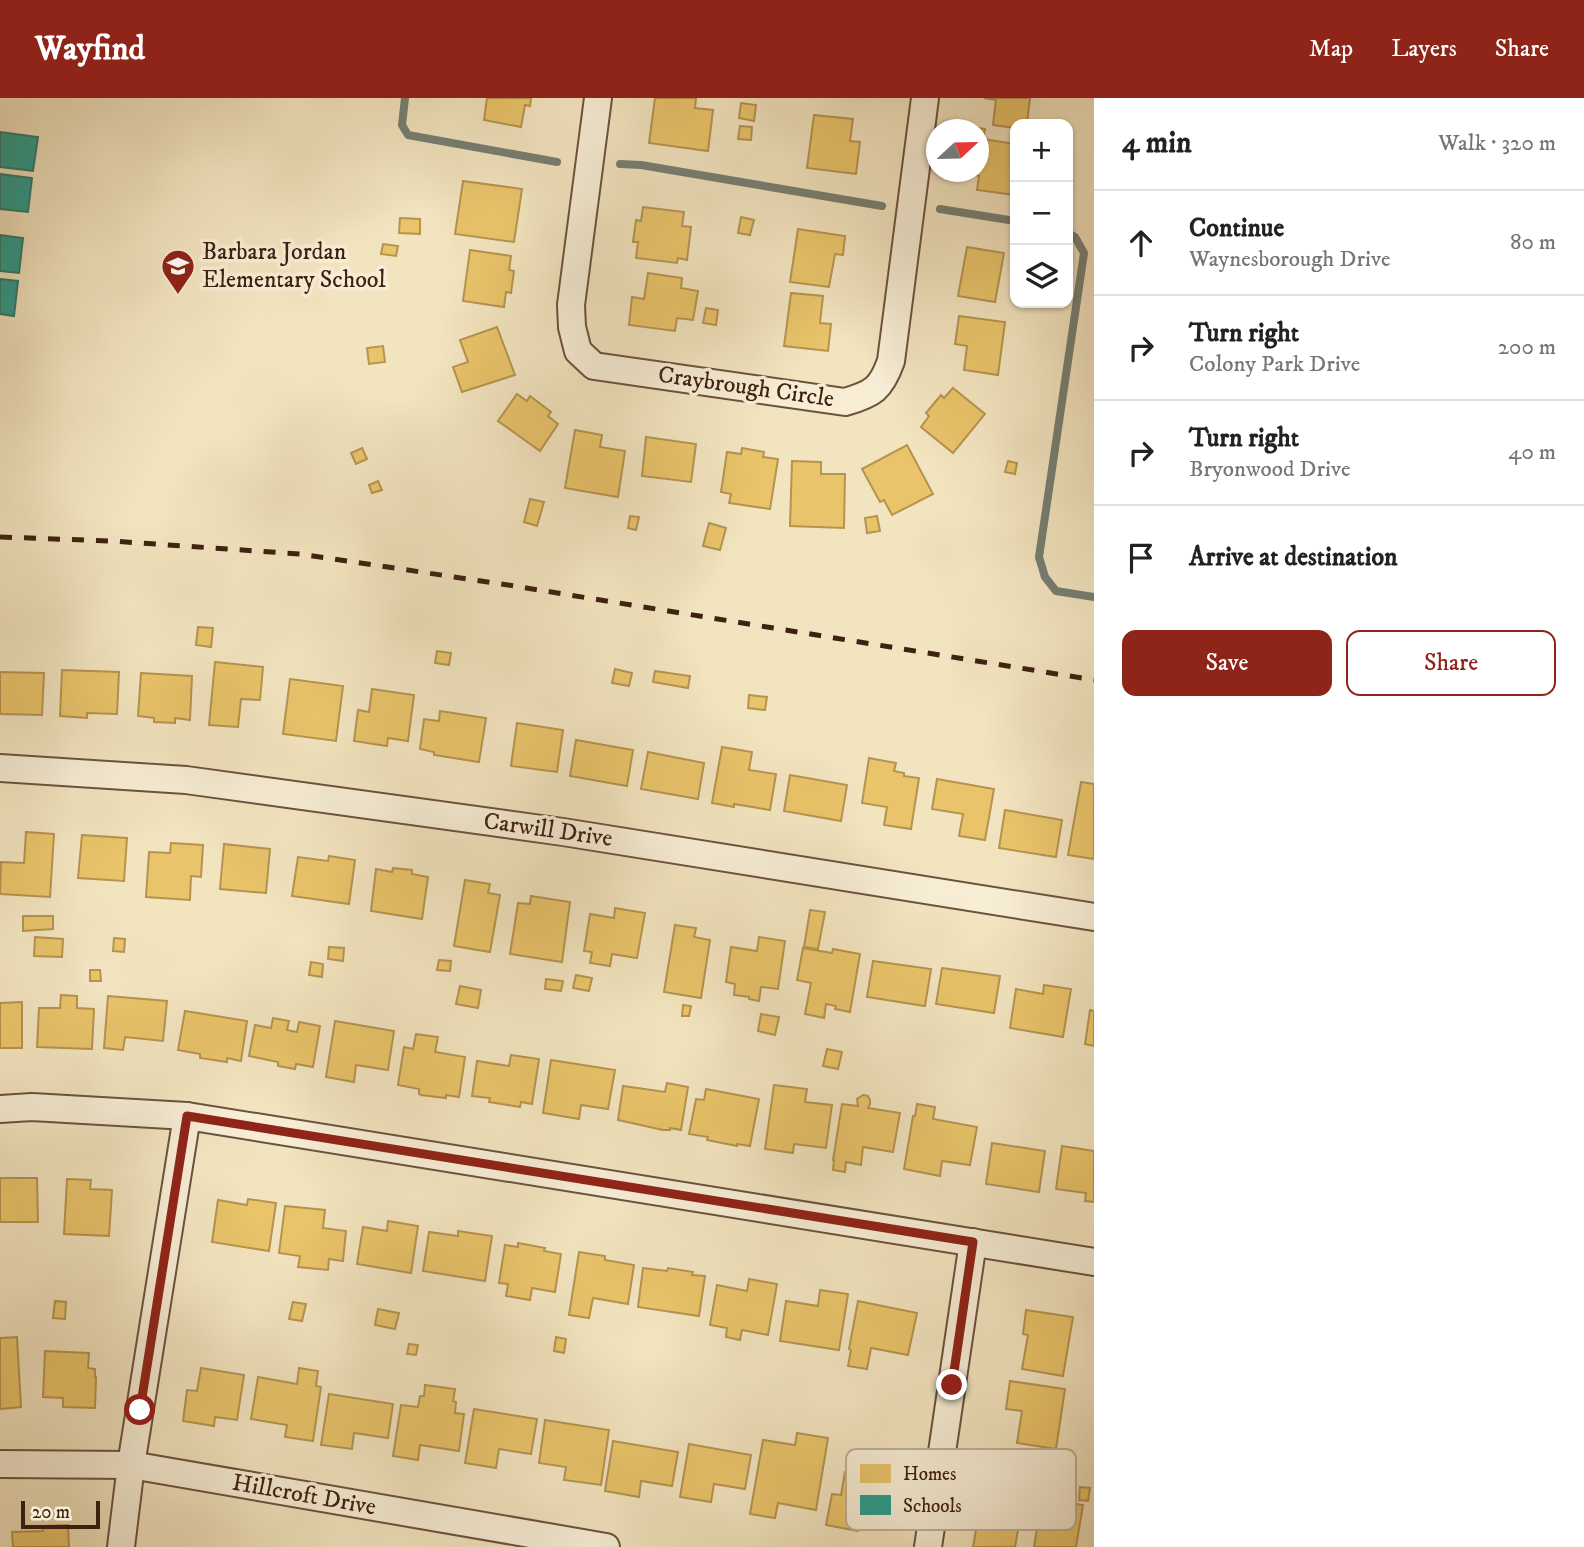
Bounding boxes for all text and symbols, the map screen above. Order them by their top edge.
text: Wayfind [35,29,145,70]
text: Map [1309,34,1353,64]
text: Layers [1391,34,1457,64]
text: Share [1495,34,1549,64]
north arrow [926,119,989,182]
map controls [1010,119,1073,308]
button: + [1010,119,1073,182]
text: 4 min [1122,125,1192,162]
text: Walk · 320 m [1438,129,1556,158]
button: − [1010,182,1073,245]
text: Continue [1189,212,1284,245]
icon: ahead [1122,224,1160,262]
text: 80 m [1510,228,1556,257]
place label: Barbara Jordan Elementary School [202,237,386,295]
button: layers [1010,245,1073,308]
text: Waynesborough Drive [1189,245,1391,274]
school or university icon: Barbara Jordan Elementary School [159,247,197,296]
text: Turn right [1189,317,1299,350]
icon: right [1122,329,1160,367]
text: 200 m [1498,333,1556,362]
text: Colony Park Drive [1189,350,1360,379]
street label: Craybrough Circle [656,360,836,414]
text: Turn right [1189,422,1299,455]
icon: right [1122,434,1160,472]
text: 40 m [1508,438,1556,467]
text: Bryonwood Drive [1189,455,1351,484]
icon: arrive [1122,539,1160,577]
text: Arrive at destination [1189,541,1398,574]
button: Save [1122,630,1332,696]
button: Share [1346,630,1556,696]
street label: Carwill Drive [482,806,614,854]
route end [936,1369,967,1400]
route start [124,1394,155,1425]
legend [846,1449,1076,1530]
text: Homes [903,1463,956,1486]
street label: Hillcroft Drive [230,1468,378,1522]
text: Schools [903,1495,962,1518]
scale bar [21,1498,100,1530]
text: 20 m [32,1501,70,1524]

